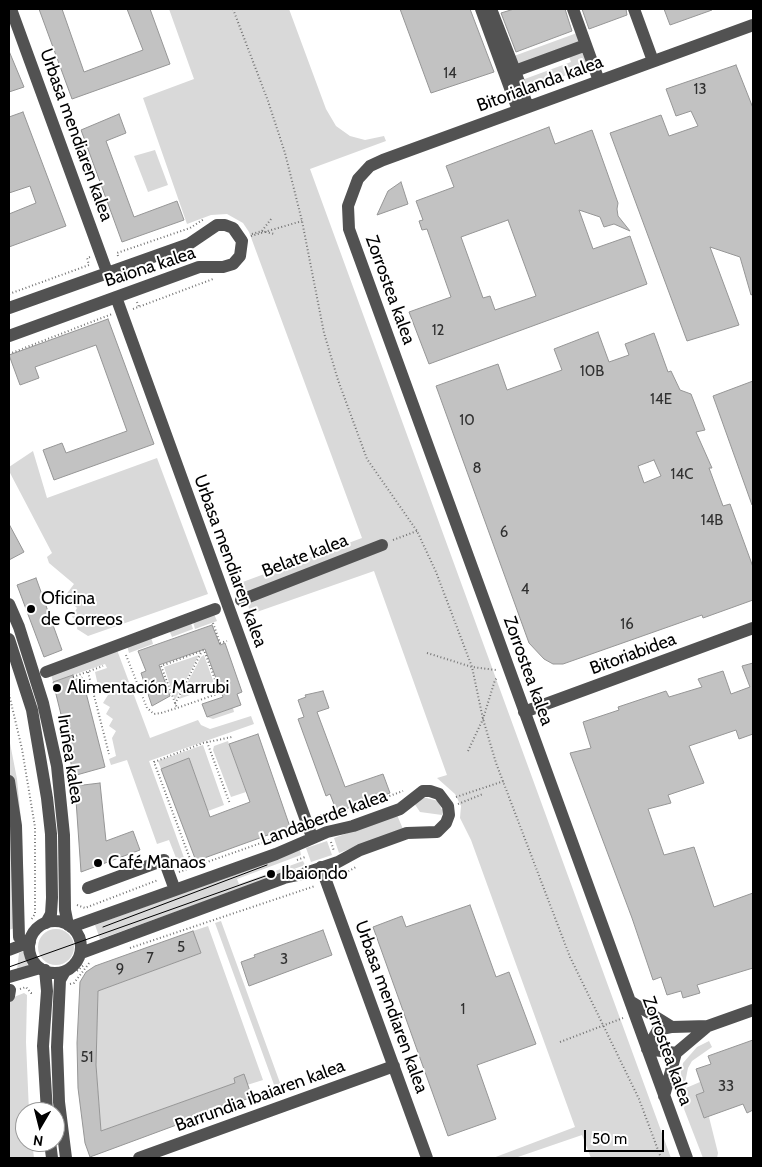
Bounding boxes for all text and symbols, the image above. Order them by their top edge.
street label: Urbasa mendiaren kalea [35,46,117,224]
street label: Bitorialanda kalea [474,51,606,117]
house number: 14 [443,65,457,83]
house number: 13 [693,81,707,99]
street label: Zorrostea kalea [360,233,420,347]
street label: Baiona kalea [102,242,198,292]
house number: 12 [432,322,444,340]
house number: 10B [580,363,604,381]
house number: 14E [650,391,672,409]
house number: 10 [459,412,475,430]
house number: 8 [472,460,482,478]
house number: 14C [671,466,693,484]
street label: Urbasa mendiaren kalea [189,472,271,650]
house number: 14B [701,512,723,530]
house number: 6 [500,524,508,542]
street label: Belate kalea [259,530,351,582]
house number: 4 [521,581,529,599]
place label: Oficina de Correos [41,588,123,630]
marker: Oficina de Correos [25,603,37,615]
street label: Zorrostea kalea [498,614,558,728]
house number: 16 [620,616,634,634]
street label: Bitoriabidea [587,628,679,680]
place label: Alimentación Marrubi [67,677,229,699]
marker: Alimentación Marrubi [51,682,63,694]
street label: Iruñea kalea [52,713,88,805]
street label: Landaberde kalea [258,785,390,851]
place label: Café Manaos [108,852,206,874]
marker: Café Manaos [92,857,104,869]
place label: Ibaiondo [281,863,348,885]
marker: Ibaiondo [265,868,277,880]
street label: Urbasa mendiaren kalea [350,918,432,1096]
house number: 5 [177,939,185,957]
house number: 7 [146,950,154,968]
house number: 3 [280,951,288,969]
house number: 9 [116,961,124,979]
street label: Zorrostea kalea [637,994,697,1108]
house number: 1 [461,1001,465,1019]
house number: 51 [80,1049,94,1067]
street label: Barrundia ibaiaren kalea [172,1055,348,1137]
house number: 33 [718,1078,734,1096]
north arrow [15,1102,65,1152]
scale bar [587,1120,667,1152]
text: 50 m [592,1130,627,1148]
text: N [32,1131,44,1150]

